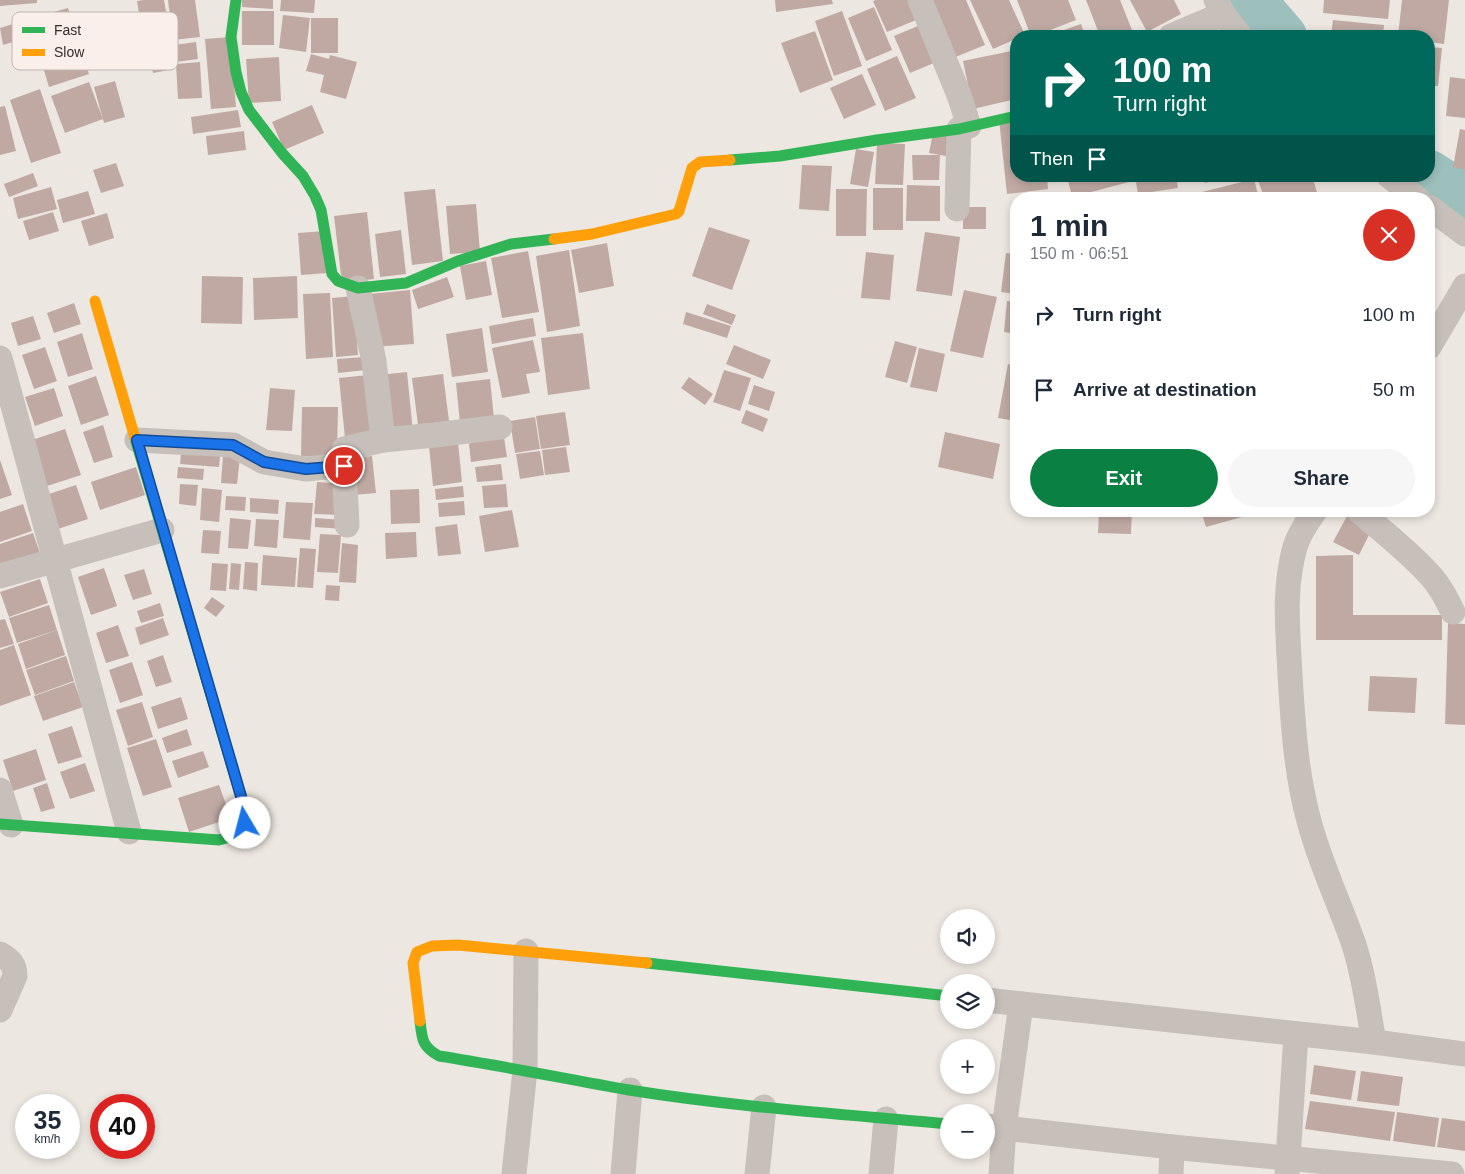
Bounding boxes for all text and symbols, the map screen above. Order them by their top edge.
legend [12,12,178,70]
text: Fast [54,22,81,38]
text: Slow [54,44,85,60]
icon: right [1030,50,1095,115]
text: 100 m [1113,50,1212,89]
text: Turn right [1113,91,1206,116]
icon: arrive [1083,145,1111,173]
text: Then [1030,148,1073,169]
text: 1 min [1030,209,1108,242]
button: close [1363,209,1415,261]
text: 150 m · 06:51 [1030,245,1129,262]
icon: right [1030,301,1058,329]
text: Turn right [1073,304,1161,325]
text: 100 m [1362,304,1415,325]
icon: arrive [1030,376,1058,404]
text: Arrive at destination [1073,379,1257,400]
text: 50 m [1373,379,1415,400]
pin [323,445,365,487]
button: Exit [1030,449,1218,507]
button: Share [1228,449,1415,507]
icon: arrive [330,452,358,480]
position arrow [218,796,270,848]
map controls [940,909,995,1159]
button: sound [940,909,995,964]
button: layers [940,974,995,1029]
button: + [940,1039,995,1094]
speed limit sign: 40 [90,1094,155,1159]
button: − [940,1104,995,1159]
text: 35 [34,1106,61,1134]
text: km/h [34,1132,61,1146]

